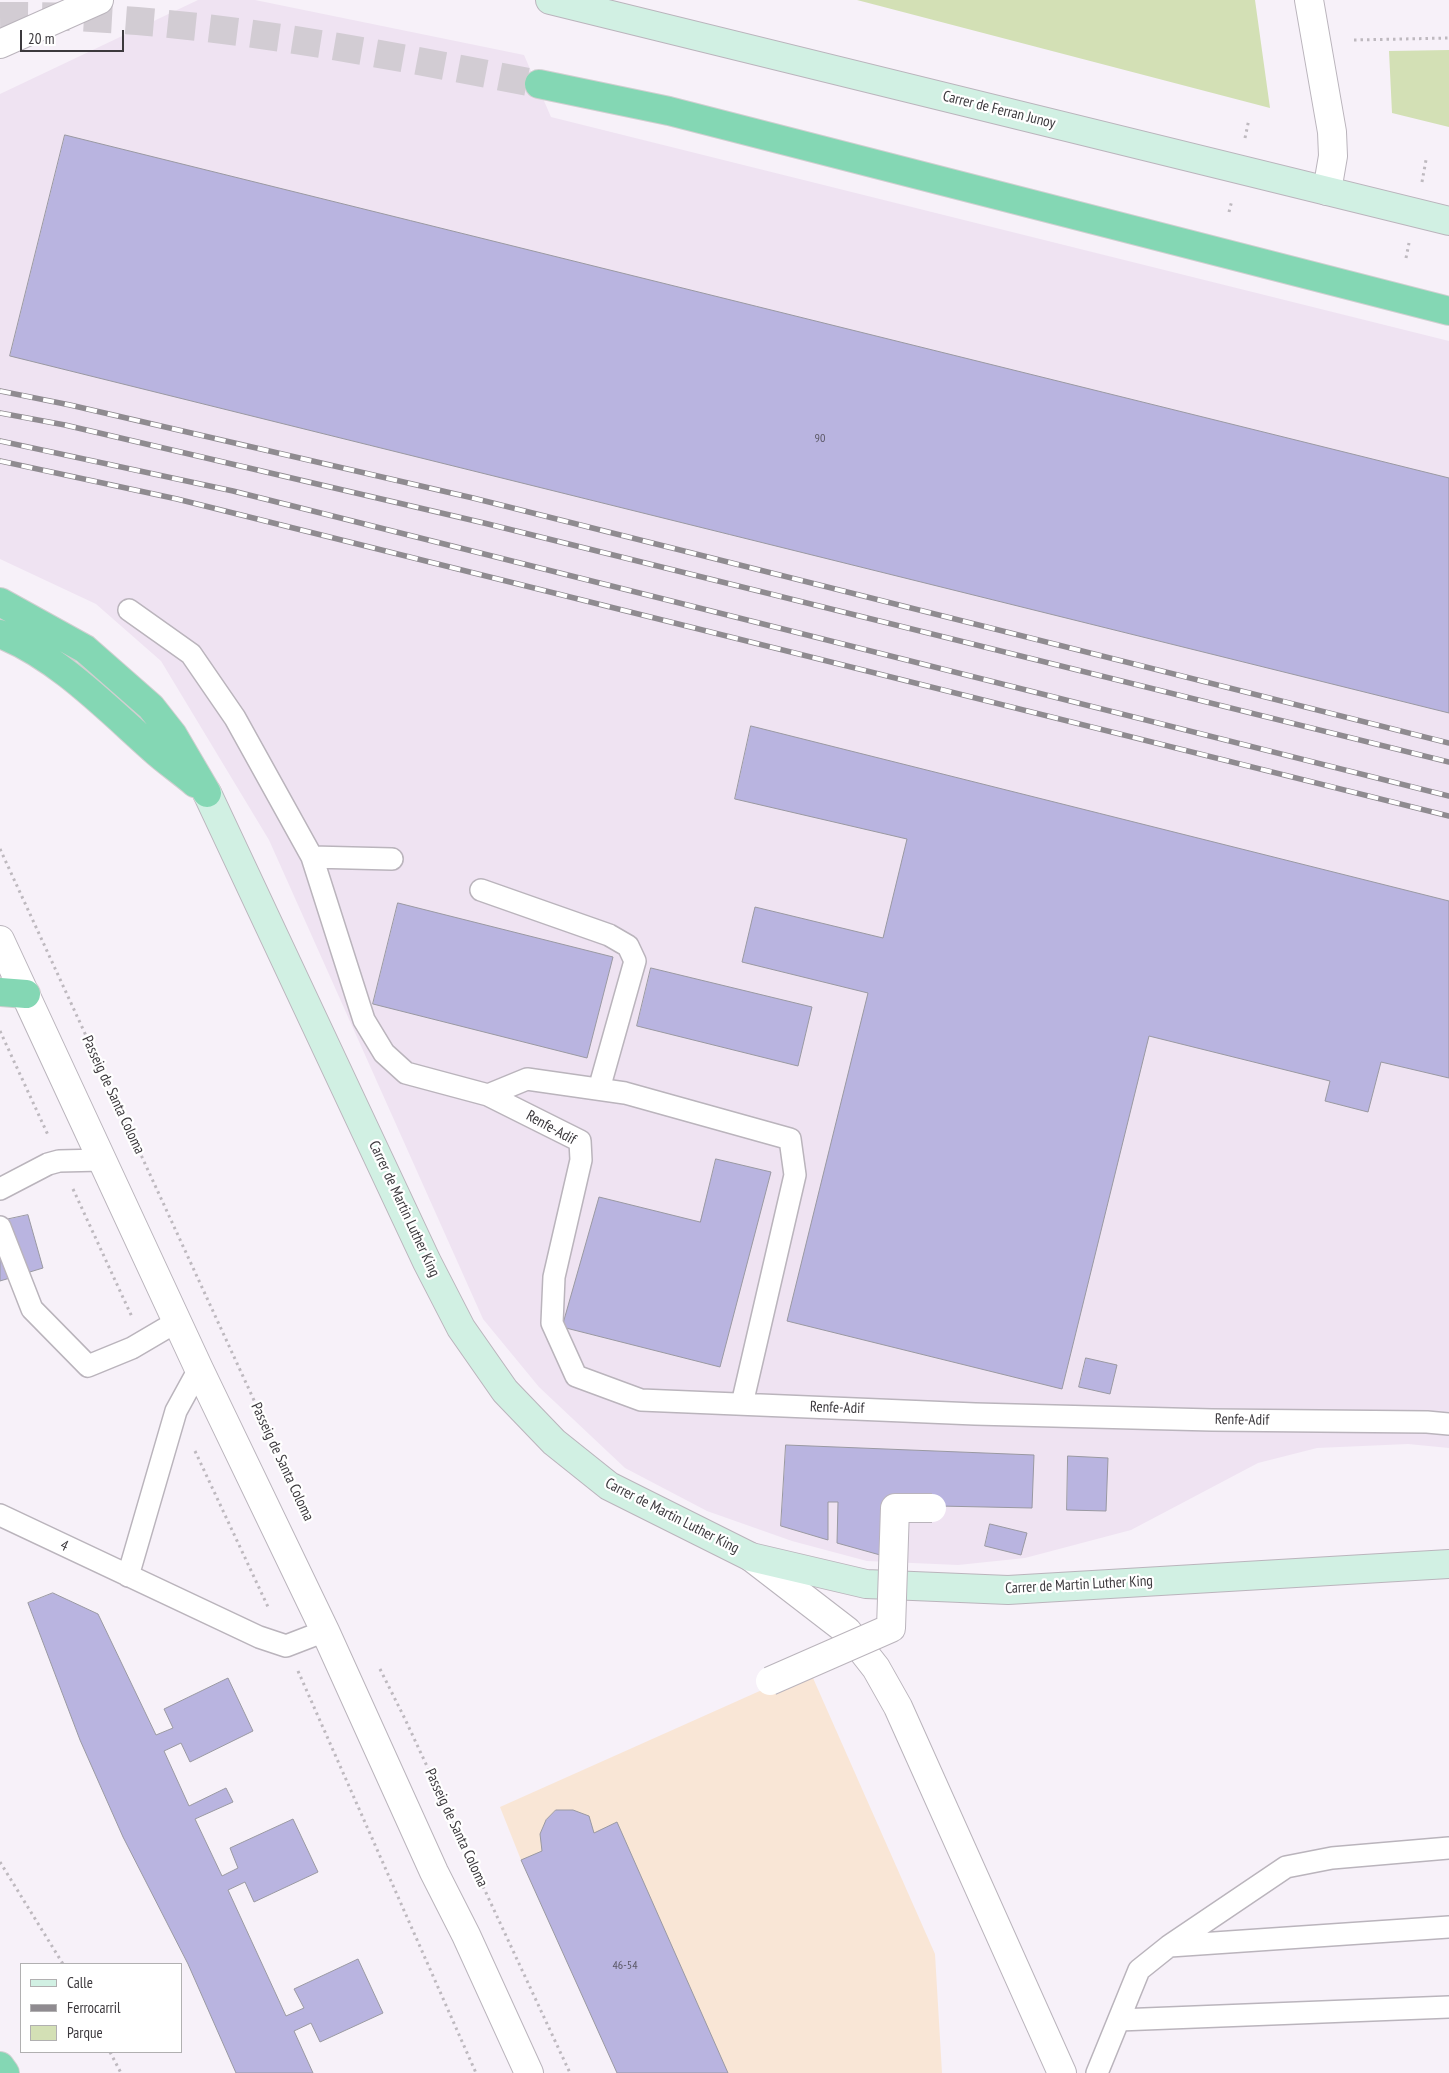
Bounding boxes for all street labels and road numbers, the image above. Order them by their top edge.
street label: Carrer de Ferran Junoy [941,87,1057,133]
street label: Passeig de Santa Coloma [78,1033,148,1157]
street label: Renfe-Adif [523,1107,579,1149]
street label: Carrer de Martin Luther King [365,1138,443,1280]
street label: Renfe-Adif [810,1398,864,1418]
street label: Passeig de Santa Coloma [247,1400,317,1524]
street label: Renfe-Adif [1215,1411,1269,1429]
street label: Carrer de Martin Luther King [602,1474,742,1558]
street label: 4 [57,1536,71,1556]
street label: Carrer de Martin Luther King [1005,1572,1153,1598]
street label: Passeig de Santa Coloma [421,1766,491,1890]

